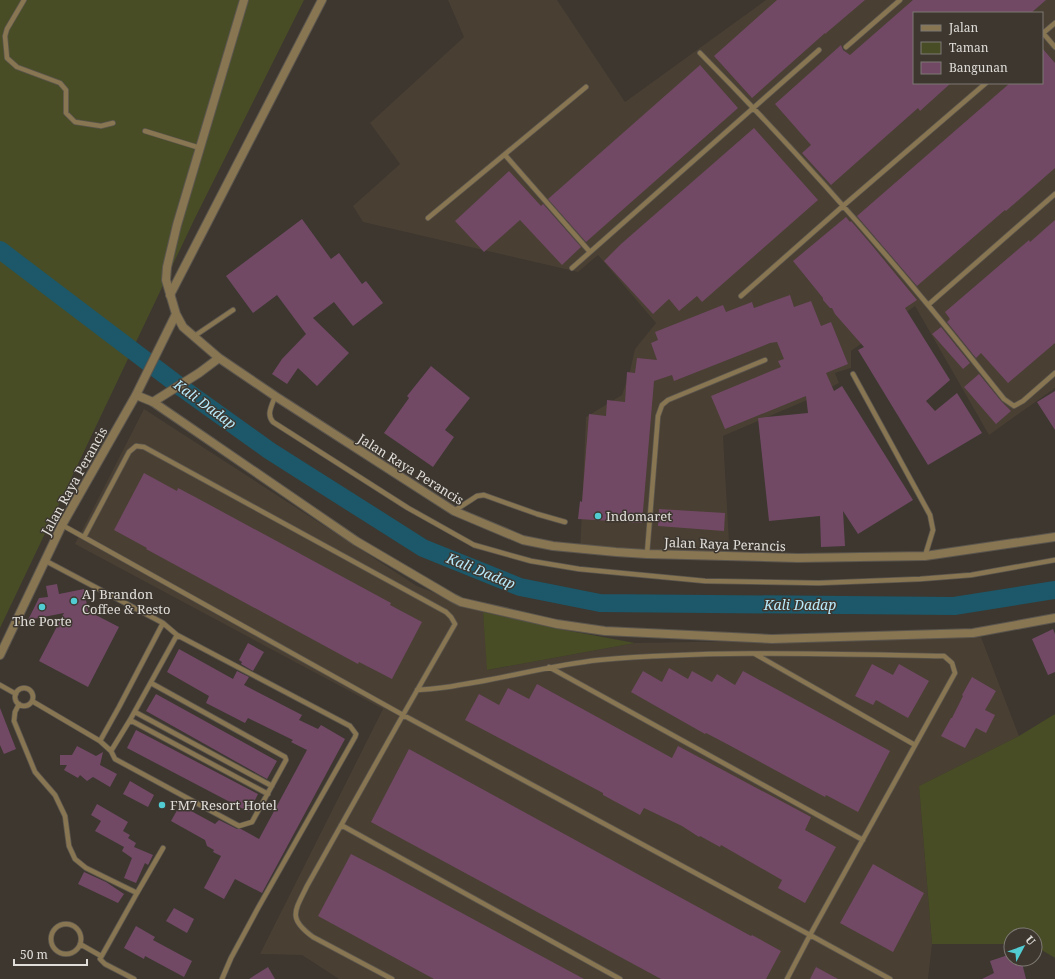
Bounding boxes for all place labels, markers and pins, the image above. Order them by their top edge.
place label: Indomaret [606,507,672,525]
marker: Indomaret [593,511,603,521]
place label: AJ Brandon Coffee & Resto [82,585,170,618]
marker: AJ Brandon Coffee & Resto [69,596,79,606]
marker: The Porte [37,602,47,612]
place label: The Porte [12,612,72,630]
place label: FM7 Resort Hotel [170,796,277,814]
marker: FM7 Resort Hotel [157,800,167,810]

